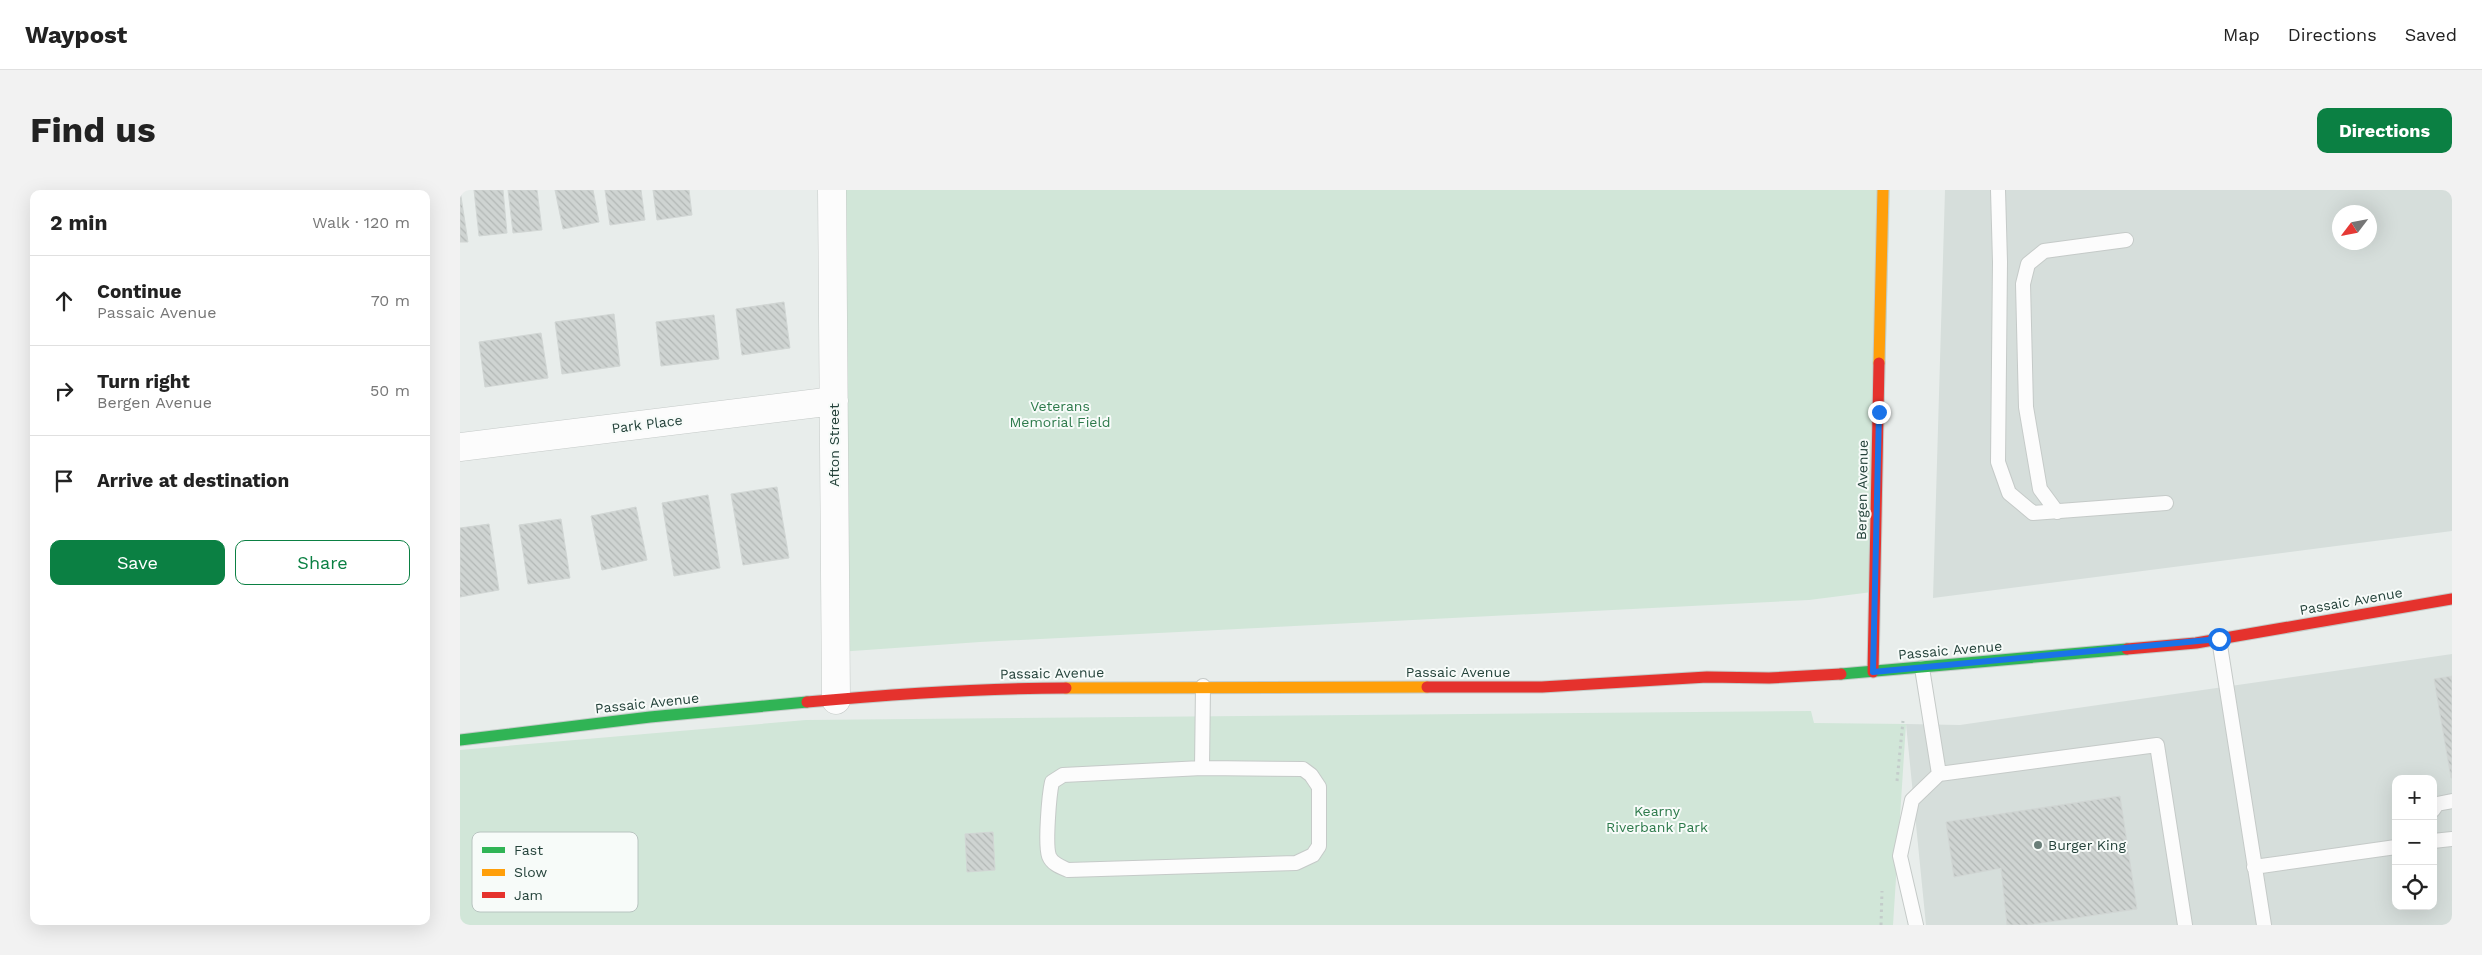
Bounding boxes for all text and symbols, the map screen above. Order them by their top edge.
text: Waypost [25,21,127,49]
text: Map [2223,24,2260,45]
text: Directions [2288,24,2377,45]
text: Saved [2405,24,2457,45]
button: Directions [2317,108,2452,153]
text: Find us [30,109,156,151]
north arrow [2332,205,2377,250]
text: 2 min [50,210,107,235]
text: Walk · 120 m [312,213,410,232]
text: Continue [97,280,181,303]
icon: ahead [50,287,78,315]
text: 70 m [371,291,410,310]
text: Passaic Avenue [97,303,216,322]
text: Turn right [97,370,190,393]
icon: right [50,377,78,405]
text: 50 m [370,381,410,400]
text: Bergen Avenue [97,393,212,412]
park label: Veterans Memorial Field [1010,398,1111,430]
route end [1868,401,1891,424]
street label: Afton Street [826,403,842,487]
street label: Park Place [611,412,683,436]
street label: Bergen Avenue [1853,440,1871,540]
icon: arrive [50,467,78,495]
text: Arrive at destination [97,469,289,492]
button: Save [50,540,225,585]
button: Share [235,540,410,585]
street label: Passaic Avenue [2298,584,2404,618]
route start [2208,628,2231,651]
street label: Passaic Avenue [1897,637,2003,663]
street label: Passaic Avenue [1000,664,1104,682]
street label: Passaic Avenue [1406,664,1510,680]
street label: Passaic Avenue [594,690,700,716]
map controls [2392,775,2437,910]
button: + [2392,775,2437,820]
park label: Kearny Riverbank Park [1606,803,1708,835]
button: − [2392,820,2437,865]
legend [472,832,638,912]
place label: Burger King [2048,837,2126,853]
marker: Burger King [2032,839,2044,851]
text: Fast [514,842,543,858]
text: Slow [514,864,547,880]
button: locate [2392,865,2437,910]
text: Jam [514,887,543,903]

